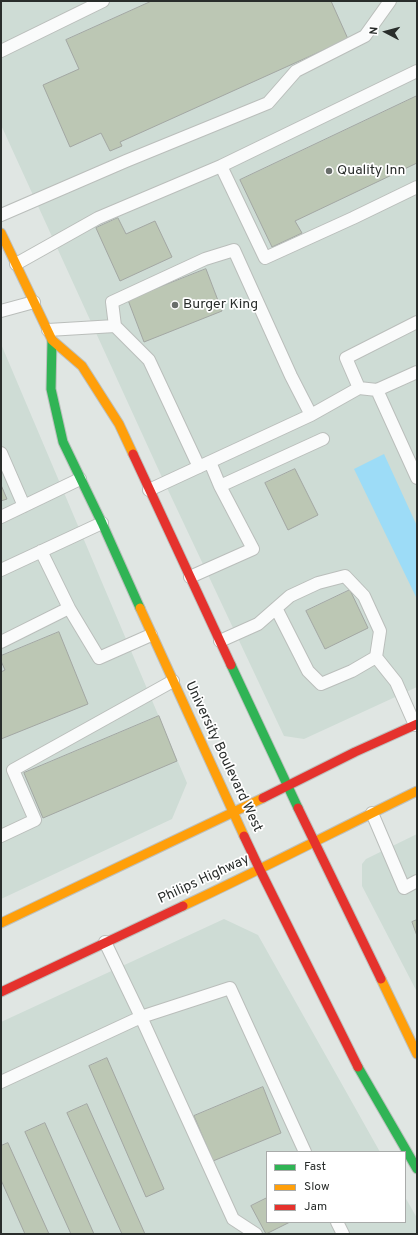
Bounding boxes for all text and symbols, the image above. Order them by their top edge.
north arrow [366,12,406,52]
text: N [367,26,381,35]
place label: Quality Inn [337,163,405,179]
marker: Quality Inn [324,166,334,176]
place label: Burger King [183,297,258,313]
marker: Burger King [170,300,180,310]
street label: University Boulevard West [181,679,265,835]
street label: Philips Highway [156,852,252,908]
legend [266,1151,406,1223]
text: Fast [304,1159,326,1175]
text: Slow [304,1179,330,1195]
text: Jam [304,1199,327,1215]

